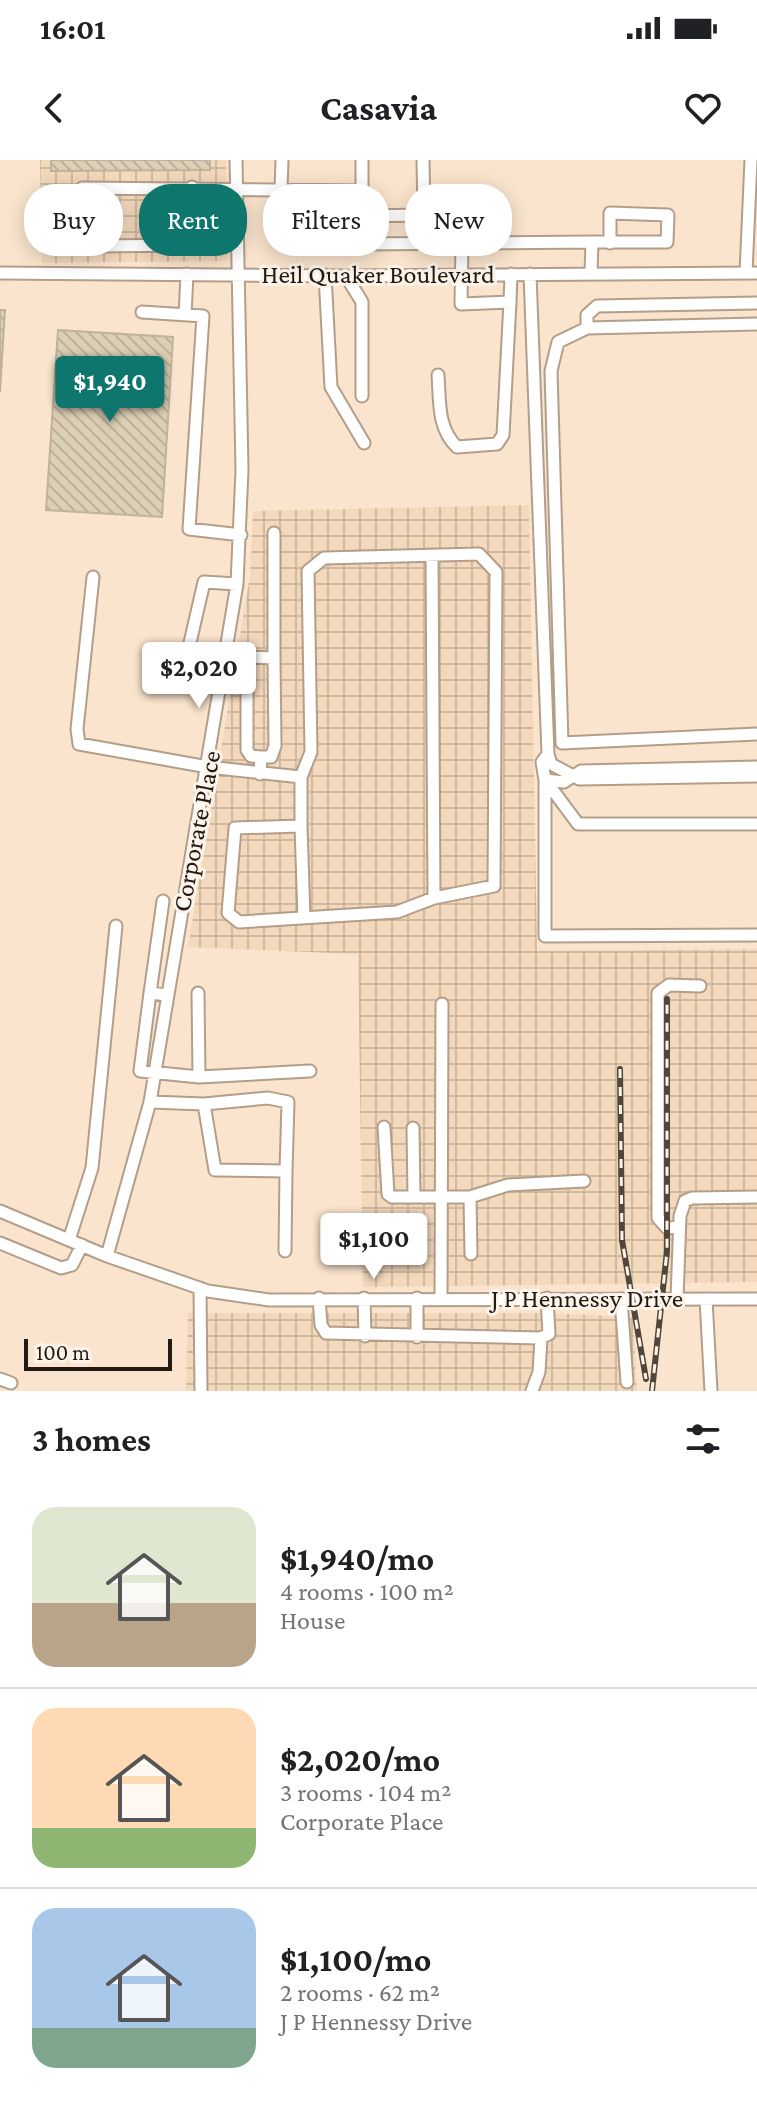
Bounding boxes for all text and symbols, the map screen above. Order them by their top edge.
text: 16:01 [40,12,105,45]
icon: back [32,86,76,130]
icon: heart [681,86,725,130]
text: Casavia [320,88,437,128]
chip: Buy [24,184,123,256]
chip: Rent [139,184,247,256]
chip: Filters [263,184,389,256]
chip: New [405,184,512,256]
street label: Heil Quaker Boulevard [261,260,495,289]
pin: $1,940 [45,356,175,424]
text: $1,940 [73,367,147,396]
pin: $2,020 [134,642,264,710]
text: $2,020 [160,653,238,682]
street label: Corporate Place [167,748,226,914]
pin: $1,100 [309,1213,439,1281]
text: $1,100 [338,1224,410,1253]
street label: J P Hennessy Drive [489,1284,683,1313]
scale bar [24,1335,172,1371]
text: 100 m [36,1340,90,1365]
icon: filters [681,1417,725,1461]
text: 3 homes [32,1421,151,1458]
icon: home [96,1539,192,1635]
text: $1,940/mo [280,1540,434,1577]
text: 4 rooms · 100 m² [280,1577,454,1606]
text: House [280,1606,345,1635]
icon: home [96,1740,192,1836]
text: $2,020/mo [280,1741,440,1778]
text: 3 rooms · 104 m² [280,1778,451,1807]
text: Corporate Place [280,1807,443,1836]
icon: home [96,1940,192,2036]
text: $1,100/mo [280,1941,432,1978]
text: 2 rooms · 62 m² [280,1978,440,2007]
text: J P Hennessy Drive [280,2007,472,2036]

